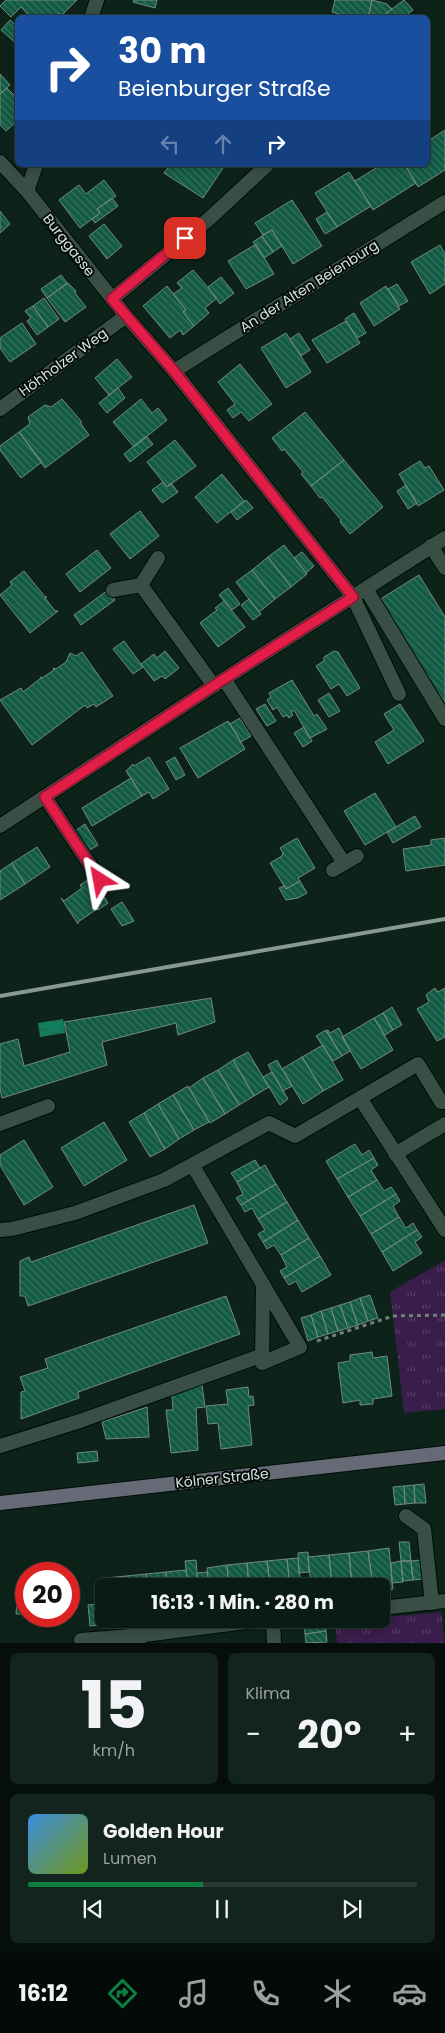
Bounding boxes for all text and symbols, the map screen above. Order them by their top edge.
text: 30 m [118,26,206,75]
icon: right [35,35,100,100]
text: Beienburger Straße [118,73,331,104]
icon: left [156,130,184,158]
icon: ahead [209,130,237,158]
icon: right [262,130,290,158]
street label: Burggasse [38,210,100,281]
pin [164,217,206,259]
icon: arrive [171,224,199,252]
street label: An der Alten Beienburg [236,235,382,337]
street label: Höhholzer Weg [15,323,111,401]
position arrow [73,853,125,905]
street label: Kölner Straße [174,1463,270,1493]
speed limit sign: 20 [15,1562,80,1627]
text: 16:13 · 1 Min. · 280 m [151,1589,334,1616]
text: 15 [80,1660,147,1751]
text: Klima [246,1682,290,1705]
text: 20° [297,1708,361,1761]
text: − [246,1715,261,1754]
text: + [398,1715,417,1754]
text: km/h [92,1739,135,1762]
text: Golden Hour [103,1818,224,1845]
text: Lumen [103,1847,157,1870]
icon: previous [79,1895,107,1923]
icon: pause [208,1895,236,1923]
icon: next [338,1895,366,1923]
icon: directions [105,1976,140,2011]
icon: music [176,1976,211,2011]
icon: phone [248,1976,283,2011]
icon: climate [320,1976,355,2011]
icon: car [392,1976,427,2011]
text: 16:12 [18,1978,68,2009]

